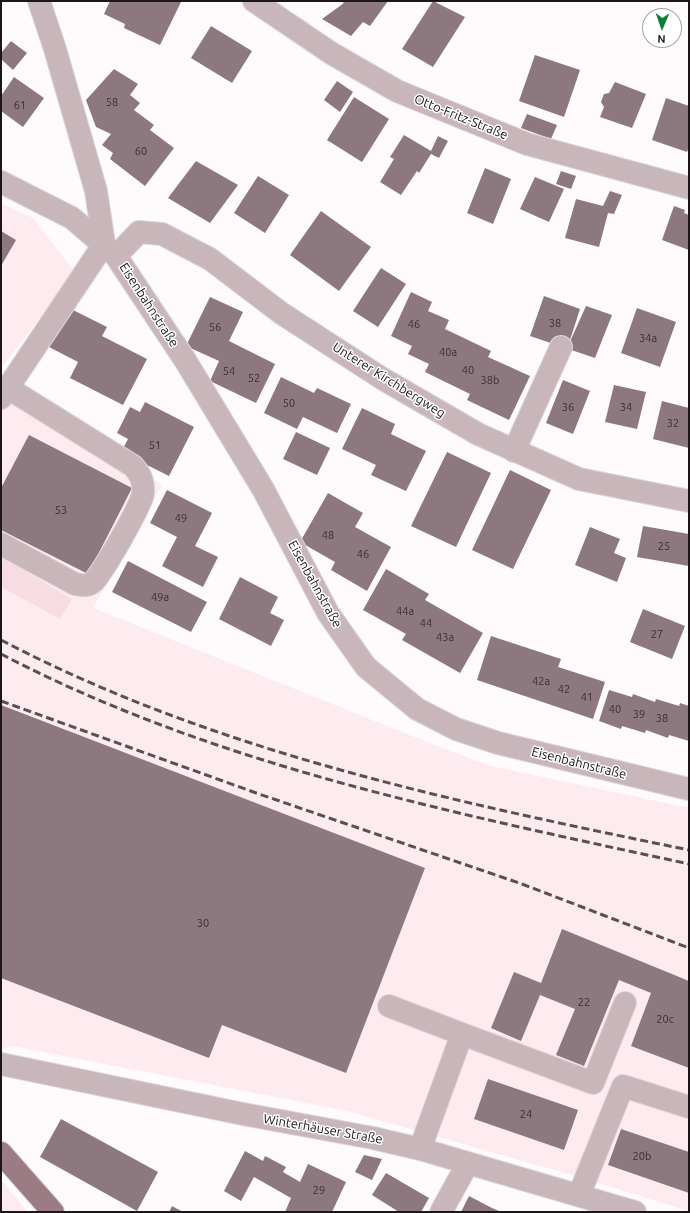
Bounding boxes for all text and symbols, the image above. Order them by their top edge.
north arrow [642,8,682,48]
text: N [657,33,666,45]
street label: Otto-Fritz-Straße [412,91,510,143]
house number: 58 [106,95,118,109]
house number: 61 [14,98,26,112]
house number: 60 [135,144,147,158]
street label: Eisenbahnstraße [116,260,182,350]
house number: 38 [549,316,561,330]
house number: 46 [408,317,420,331]
house number: 56 [209,320,221,334]
house number: 34a [639,331,657,345]
street label: Unterer Kirchbergweg [330,339,448,421]
house number: 40a [439,345,457,359]
house number: 40 [462,363,474,377]
house number: 54 [223,364,235,378]
house number: 52 [248,371,260,385]
house number: 38b [481,373,499,387]
house number: 50 [283,396,295,410]
house number: 36 [562,400,574,414]
house number: 34 [620,400,632,414]
house number: 32 [667,416,679,430]
house number: 51 [149,438,161,452]
house number: 53 [55,503,67,517]
house number: 49 [175,511,187,525]
house number: 48 [322,528,334,542]
street label: Eisenbahnstraße [285,538,345,630]
house number: 25 [658,539,670,553]
house number: 46 [357,547,369,561]
house number: 49a [151,590,169,604]
house number: 44a [396,604,414,618]
house number: 44 [420,616,432,630]
house number: 27 [651,627,663,641]
house number: 43a [436,630,454,644]
house number: 42a [532,674,550,688]
house number: 42 [558,682,570,696]
house number: 41 [581,690,593,704]
house number: 40 [609,702,621,716]
house number: 39 [633,707,645,721]
house number: 38 [656,711,668,725]
street label: Eisenbahnstraße [530,744,628,782]
house number: 30 [197,916,209,930]
house number: 22 [578,995,590,1009]
house number: 20c [656,1012,674,1026]
house number: 24 [520,1107,532,1121]
street label: Winterhäuser Straße [262,1111,384,1147]
house number: 20b [633,1149,651,1163]
house number: 29 [313,1183,325,1197]

